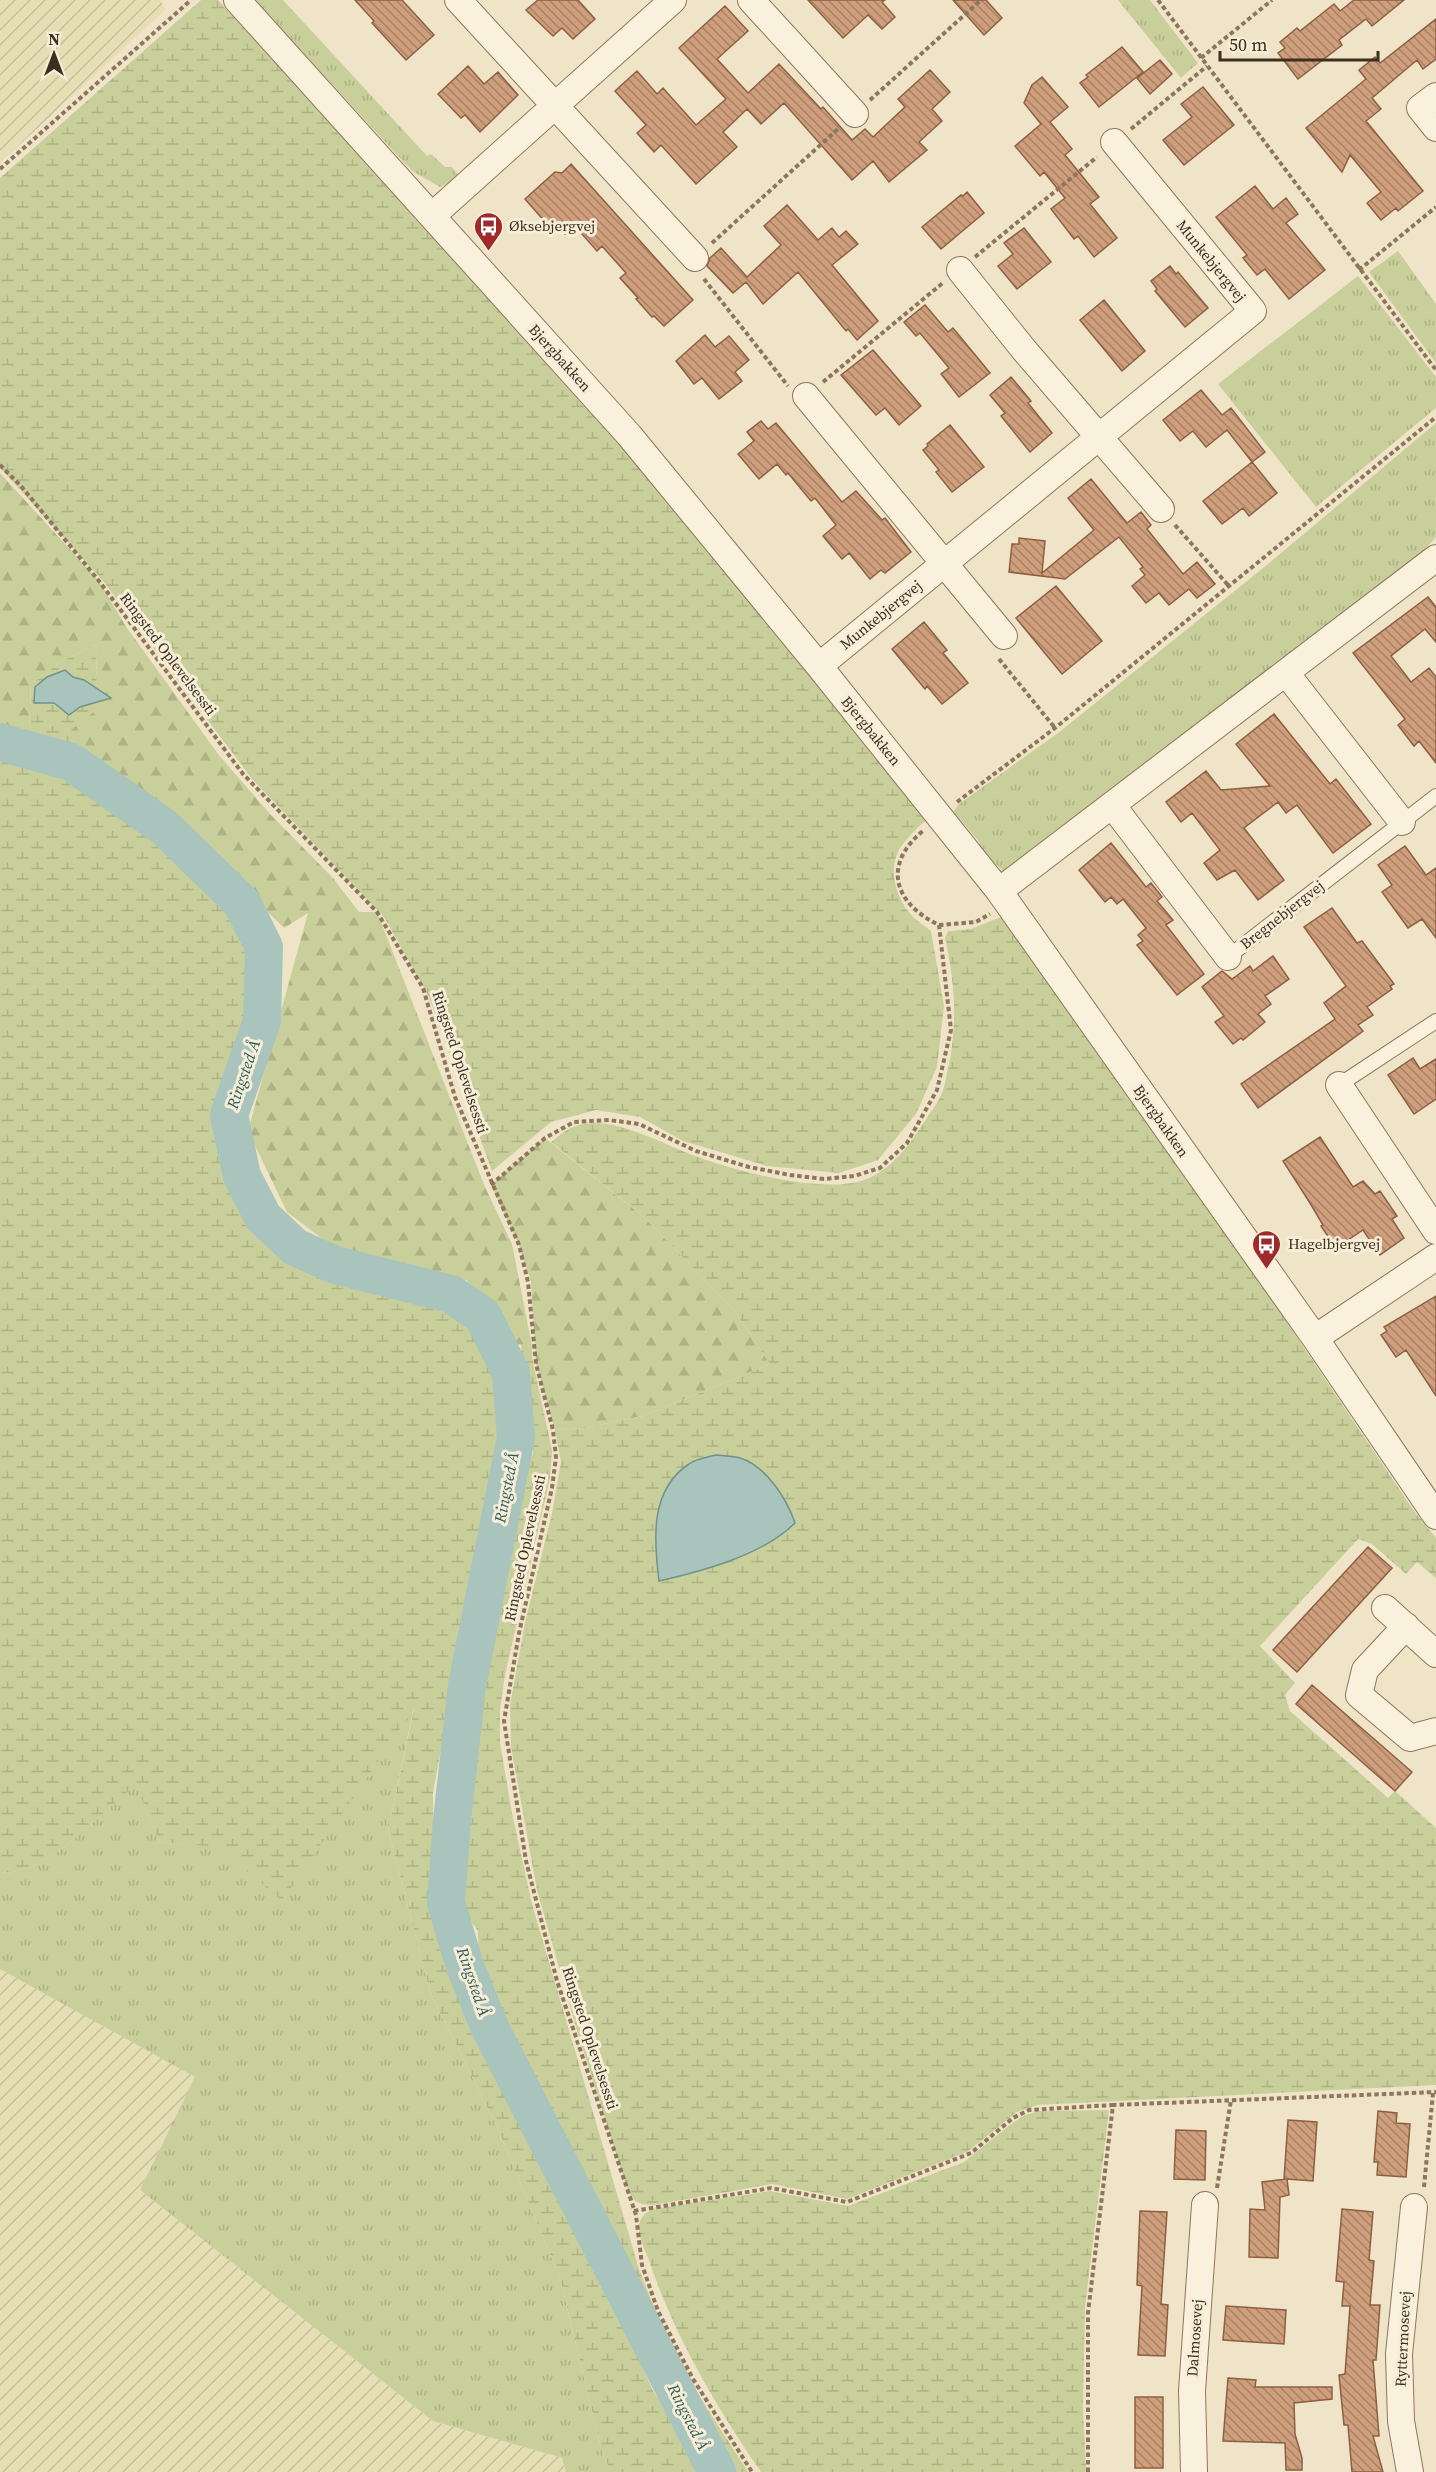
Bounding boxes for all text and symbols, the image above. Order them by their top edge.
north arrow [24,24,84,84]
scale bar [1220,24,1378,62]
text: N [48,28,60,50]
text: 50 m [1229,32,1267,57]
bus stop icon: Øksebjergvej [472,210,504,252]
place label: Øksebjergvej [509,215,595,236]
street label: Munkebjergvej [1172,215,1251,306]
street label: Bjergbakken [524,319,596,396]
street label: Munkebjergvej [835,575,926,654]
street label: Ringsted Oplevelsessti [115,588,222,720]
street label: Bjergbakken [837,691,906,770]
street label: Bregnebjergvej [1235,875,1328,954]
street label: Ringsted Oplevelsessti [427,988,493,1136]
water label: Ringsted Å [221,1036,265,1113]
street label: Bjergbakken [1129,1080,1194,1161]
bus stop icon: Hagelbjergvej [1251,1228,1283,1270]
place label: Hagelbjergvej [1288,1233,1380,1254]
water label: Ringsted Å [488,1450,524,1525]
street label: Ringsted Oplevelsessti [499,1473,550,1623]
water label: Ringsted Å [452,1943,496,2020]
street label: Ringsted Oplevelsessti [557,1964,623,2112]
street label: Ryttermosevej [1390,2290,1415,2387]
street label: Dalmosevej [1181,2299,1208,2377]
water label: Ringsted Å [662,2379,715,2454]

